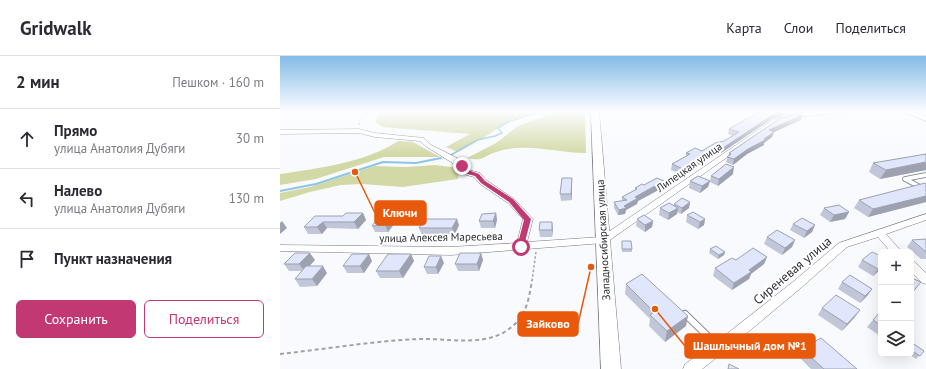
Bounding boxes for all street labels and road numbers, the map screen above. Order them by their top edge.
street label: Липецкая улица [653,139,725,195]
street label: Западносибирская улица [593,179,613,301]
street label: улица Алексея Маресьева [379,229,503,245]
street label: Сиреневая улица [750,233,835,308]

